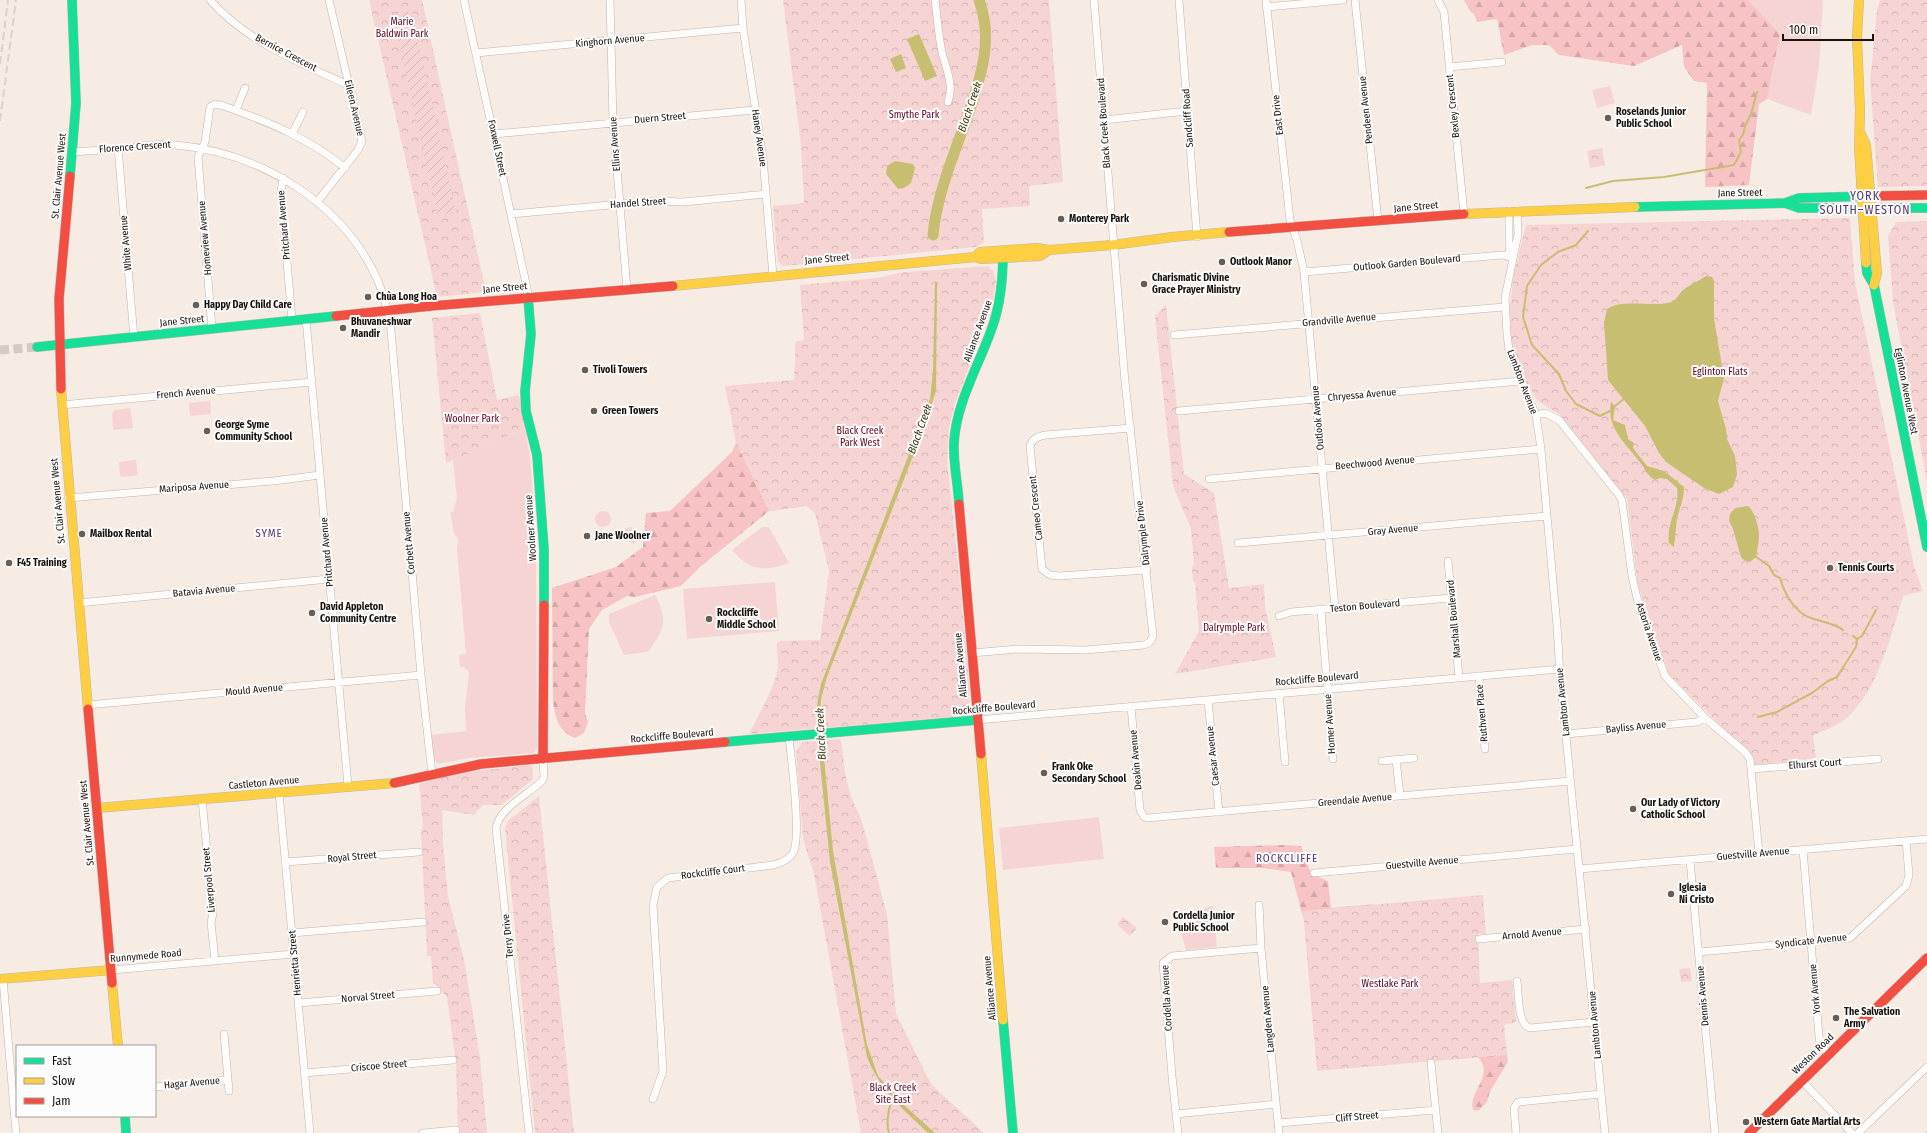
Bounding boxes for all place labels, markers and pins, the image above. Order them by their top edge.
place label: Roselands Junior Public School [1616,106,1686,130]
marker: Roselands Junior Public School [1603,113,1613,123]
place label: Monterey Park [1069,213,1130,225]
marker: Monterey Park [1056,214,1066,224]
place label: Outlook Manor [1230,256,1292,268]
marker: Outlook Manor [1217,257,1227,267]
place label: Charismatic Divine Grace Prayer Ministry [1152,272,1241,296]
marker: Charismatic Divine Grace Prayer Ministry [1139,279,1149,289]
place label: Chùa Long Hoa [376,290,437,303]
marker: Chùa Long Hoa [363,292,373,302]
place label: Happy Day Child Care [204,299,292,311]
marker: Happy Day Child Care [191,300,201,310]
place label: Bhuvaneshwar Mandir [351,316,412,340]
marker: Bhuvaneshwar Mandir [338,323,348,333]
place label: Tivoli Towers [593,364,648,376]
marker: Tivoli Towers [580,365,590,375]
place label: Green Towers [602,405,659,417]
marker: Green Towers [589,406,599,416]
place label: George Syme Community School [215,419,292,443]
marker: George Syme Community School [202,426,212,436]
place label: Mailbox Rental [90,528,152,540]
marker: Mailbox Rental [77,529,87,539]
place label: Jane Woolner [594,530,651,542]
marker: Jane Woolner [582,531,592,541]
place label: F45 Training [17,557,67,569]
marker: F45 Training [4,558,14,568]
place label: Tennis Courts [1838,562,1895,574]
marker: Tennis Courts [1825,563,1835,573]
place label: David Appleton Community Centre [320,601,396,625]
place label: Rockcliffe Middle School [717,607,776,631]
marker: David Appleton Community Centre [307,608,317,618]
marker: Rockcliffe Middle School [704,614,714,624]
place label: Frank Oke Secondary School [1052,761,1126,785]
marker: Frank Oke Secondary School [1039,768,1049,778]
place label: Our Lady of Victory Catholic School [1641,797,1720,821]
marker: Our Lady of Victory Catholic School [1628,804,1638,814]
place label: Iglesia Ni Cristo [1679,882,1715,906]
marker: Iglesia Ni Cristo [1666,889,1676,899]
place label: Cordella Junior Public School [1173,910,1235,934]
marker: Cordella Junior Public School [1160,917,1170,927]
place label: The Salvation Army [1843,1006,1900,1030]
marker: The Salvation Army [1831,1013,1841,1023]
place label: Western Gate Martial Arts [1754,1116,1861,1128]
marker: Western Gate Martial Arts [1741,1117,1751,1127]

